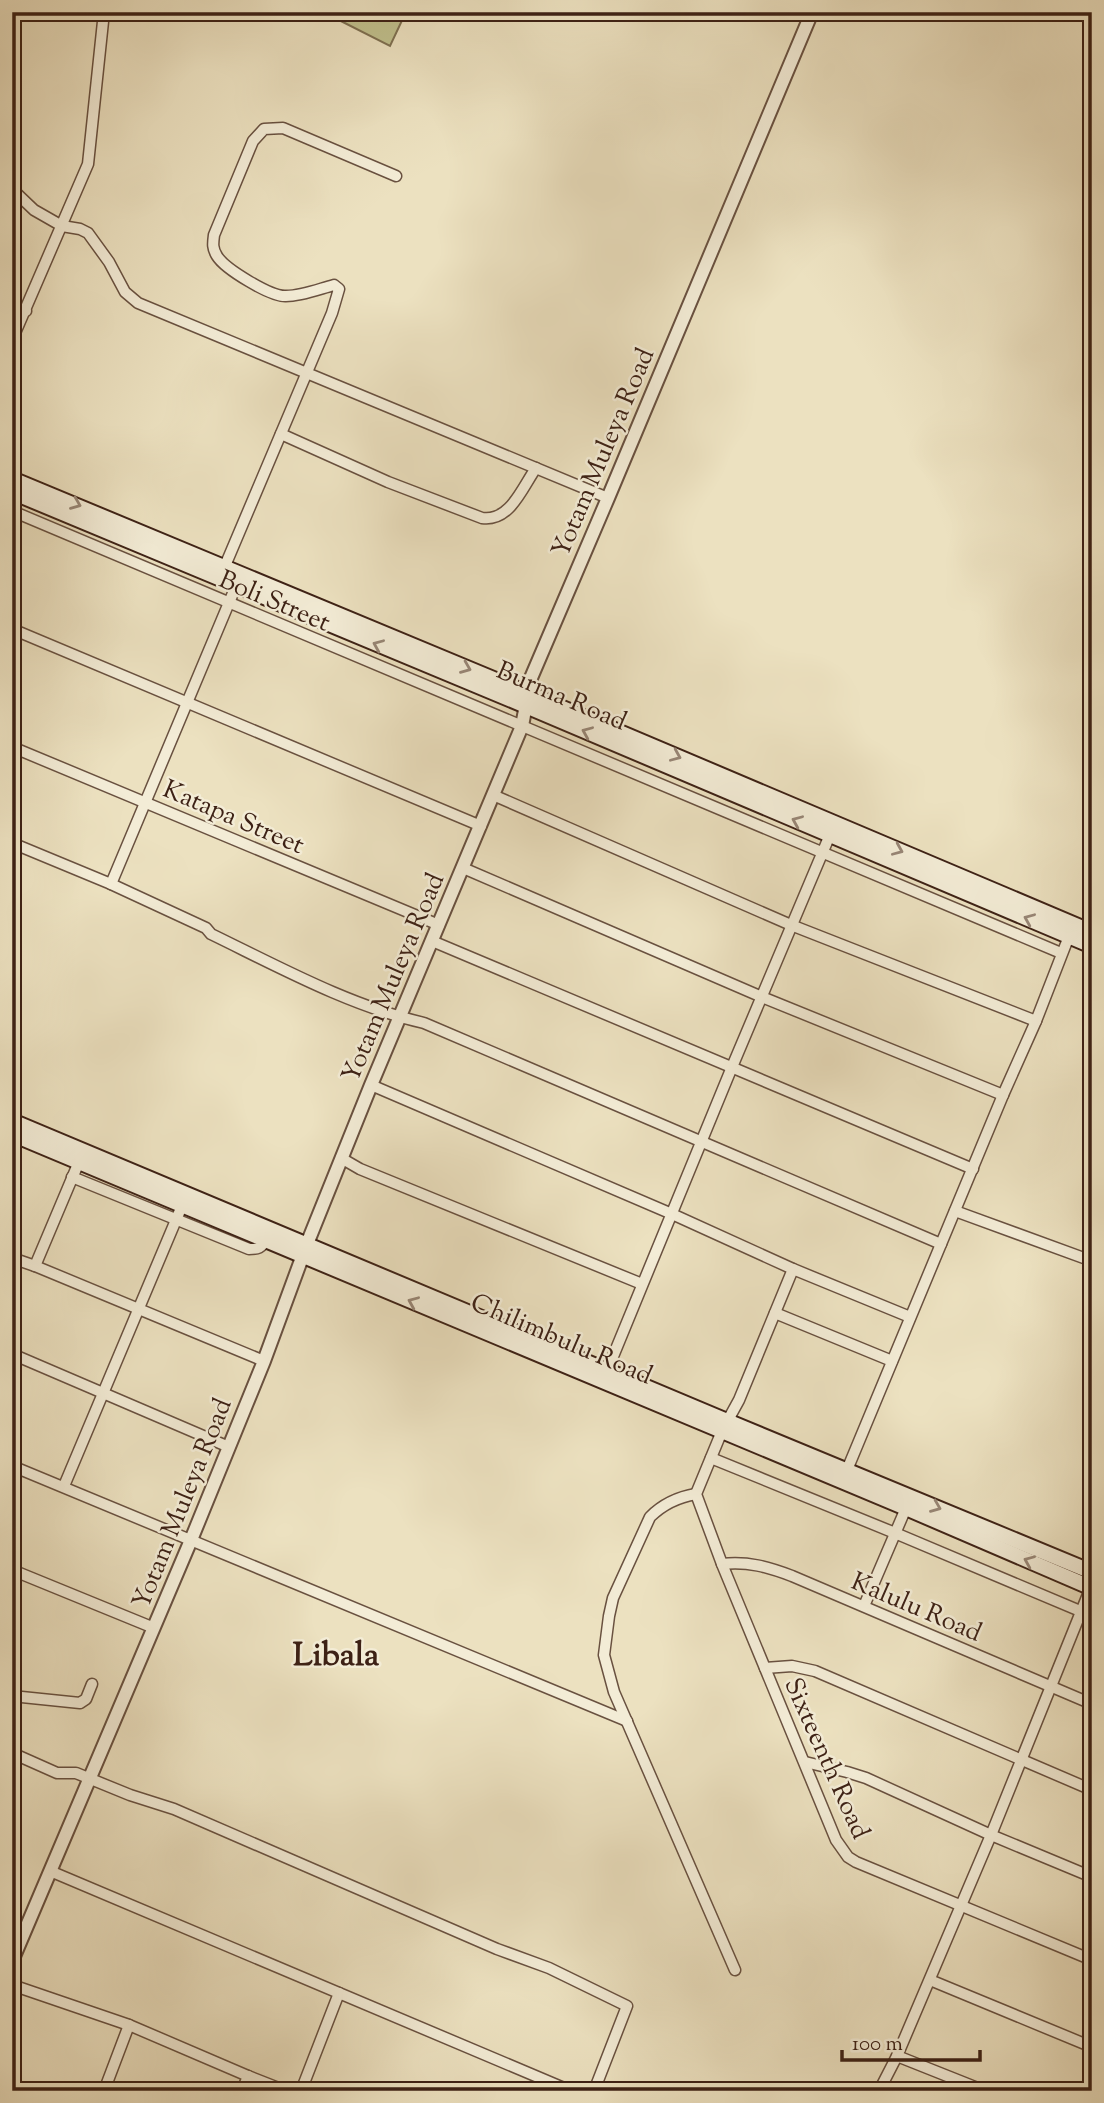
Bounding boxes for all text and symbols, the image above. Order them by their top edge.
street label: Yotam Muleya Road [543,342,665,563]
one-way arrow [69,496,81,510]
street label: Boli Street [213,562,336,642]
one-way arrow [372,639,384,653]
street label: Burma Road [490,653,632,742]
one-way arrow [460,659,472,673]
one-way arrow [582,727,594,741]
one-way arrow [669,748,681,762]
street label: Katapa Street [157,772,310,865]
one-way arrow [792,815,804,829]
one-way arrow [891,842,904,856]
street label: Yotam Muleya Road [333,867,455,1088]
one-way arrow [1024,914,1036,928]
street label: Chilimbulu Road [464,1285,658,1395]
one-way arrow [407,1296,420,1310]
street label: Yotam Muleya Road [124,1393,243,1615]
one-way arrow [929,1498,941,1512]
one-way arrow [1024,1555,1036,1569]
street label: Kalulu Road [845,1564,987,1653]
district label: Libala [293,1633,380,1681]
street label: Sixteenth Road [774,1672,878,1846]
scale bar [842,2019,980,2063]
text: 100 m [852,2030,903,2060]

